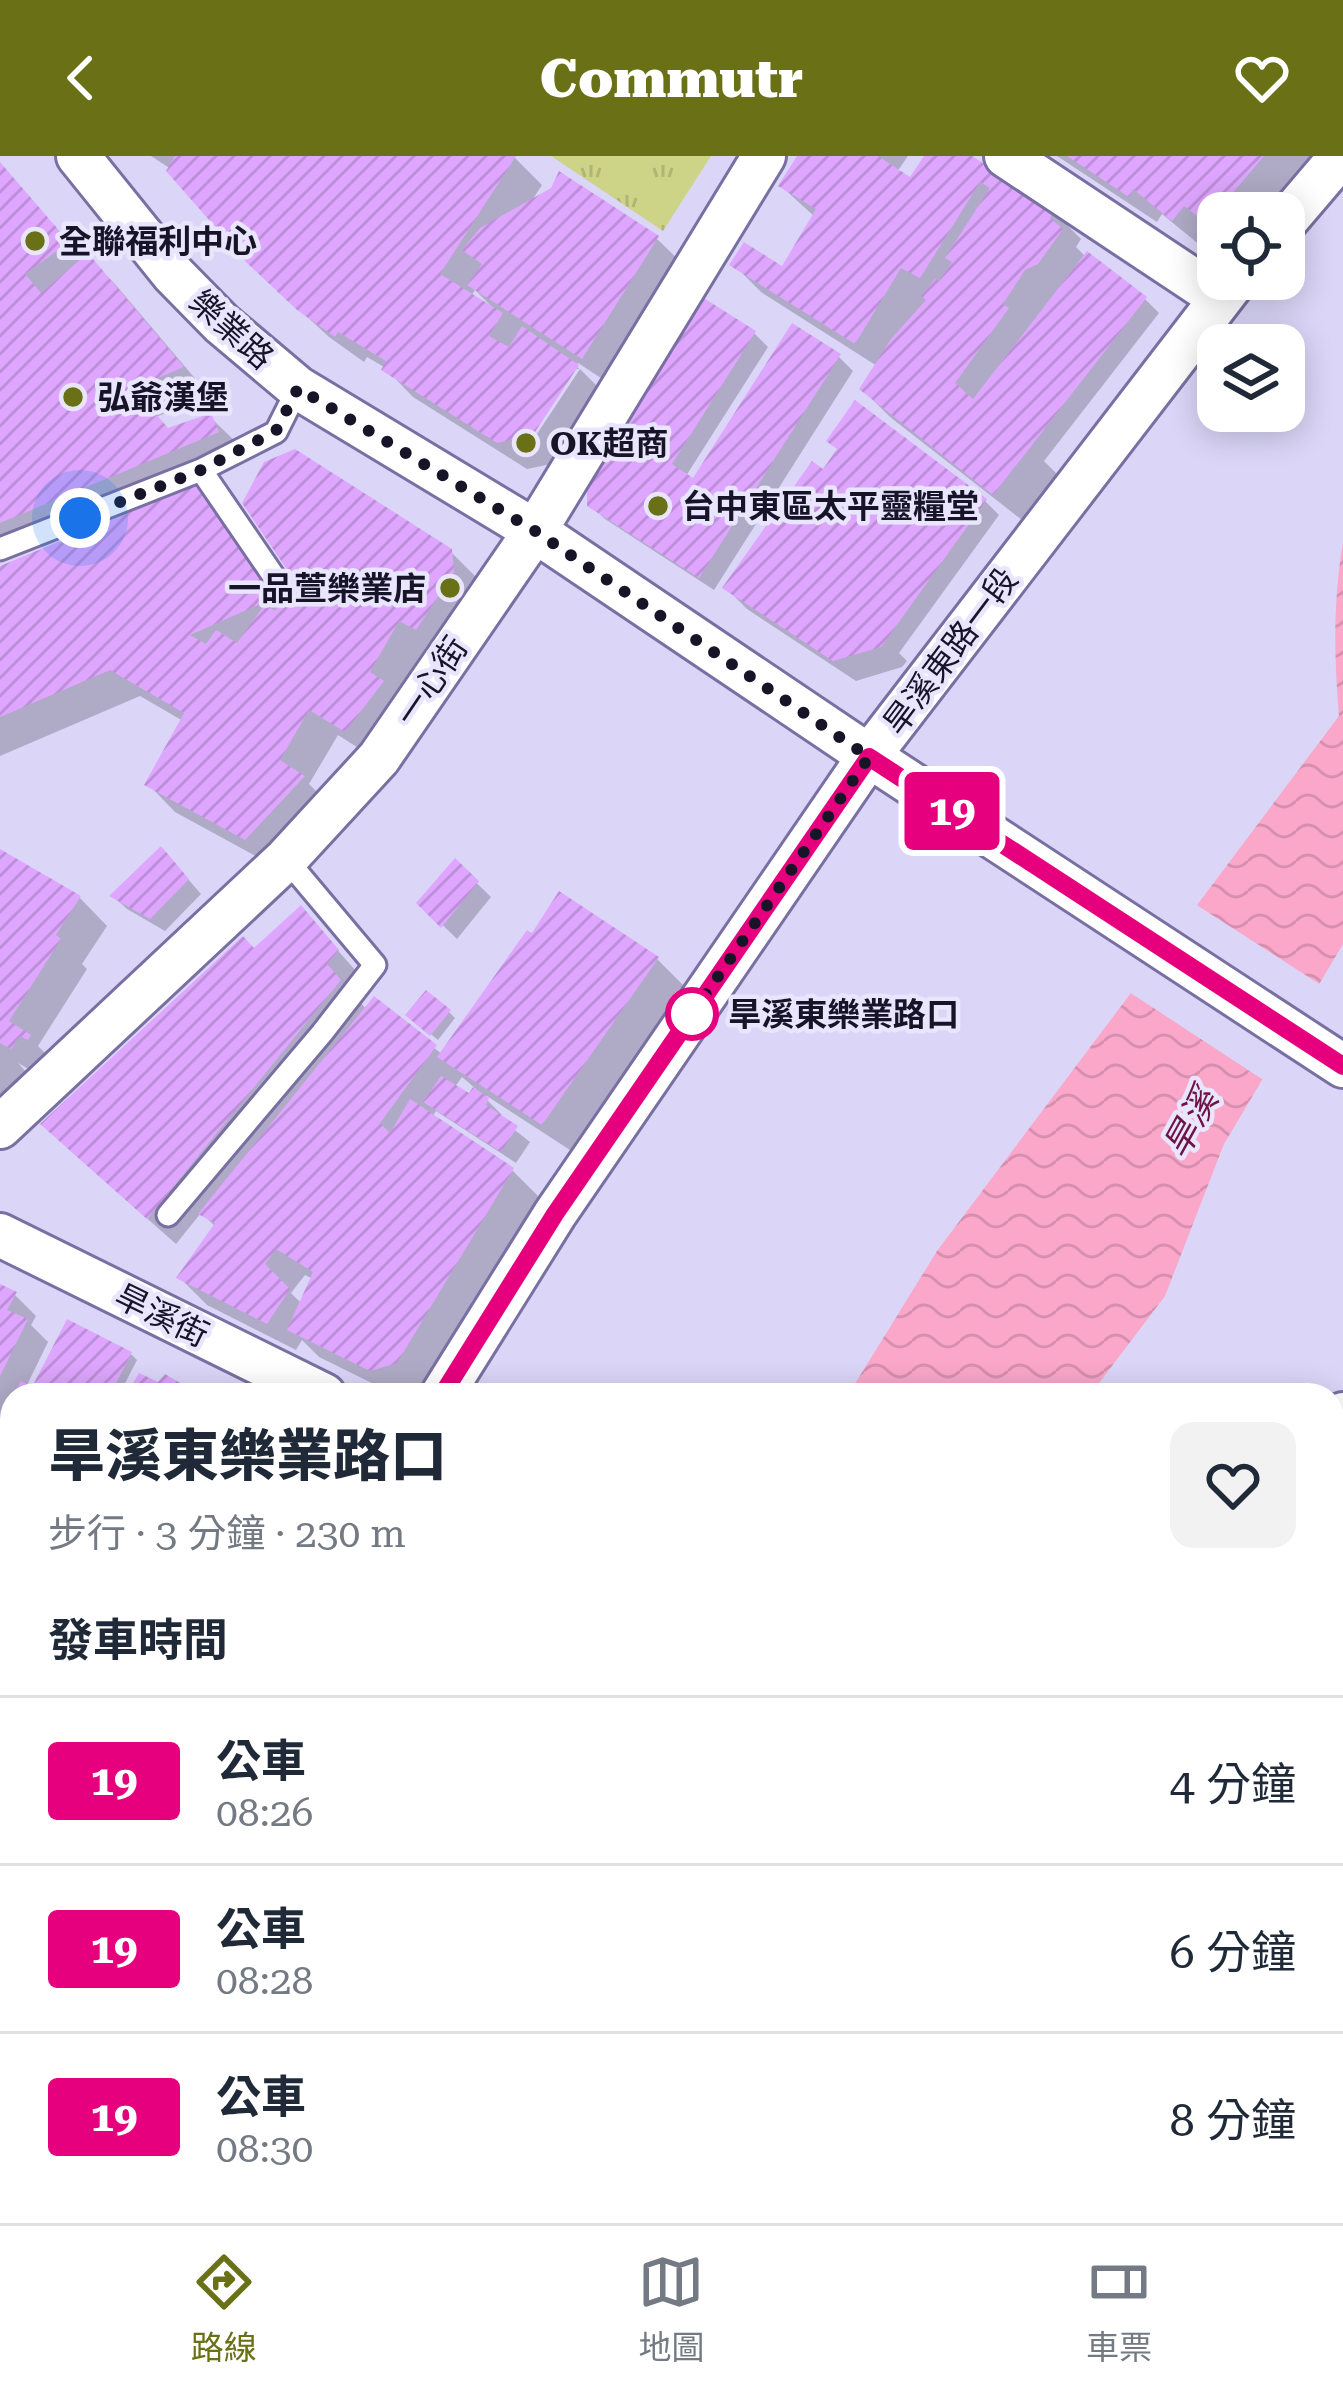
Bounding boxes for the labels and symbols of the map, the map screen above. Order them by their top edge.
place label: 全聯福利中心 [59,222,257,261]
marker: 全聯福利中心 [22,228,48,254]
street label: 樂業路 [182,282,281,377]
place label: 弘爺漢堡 [97,378,229,417]
marker: 弘爺漢堡 [60,384,86,410]
place label: OK超商 [550,424,669,463]
marker: OK超商 [513,430,539,456]
place label: 台中東區太平靈糧堂 [682,487,979,526]
your location [50,488,110,548]
marker: 台中東區太平靈糧堂 [645,493,671,519]
street label: 旱溪東路一段 [875,561,1026,742]
place label: 一品萱樂業店 [228,569,426,608]
marker: 一品萱樂業店 [437,575,463,601]
street label: 一心街 [388,629,475,733]
line badge: 19 [898,772,1006,850]
marker: 旱溪東樂業路口 [667,989,717,1039]
place label: 旱溪東樂業路口 [728,995,959,1034]
water label: 旱溪 [1155,1077,1229,1165]
street label: 旱溪街 [109,1276,215,1355]

